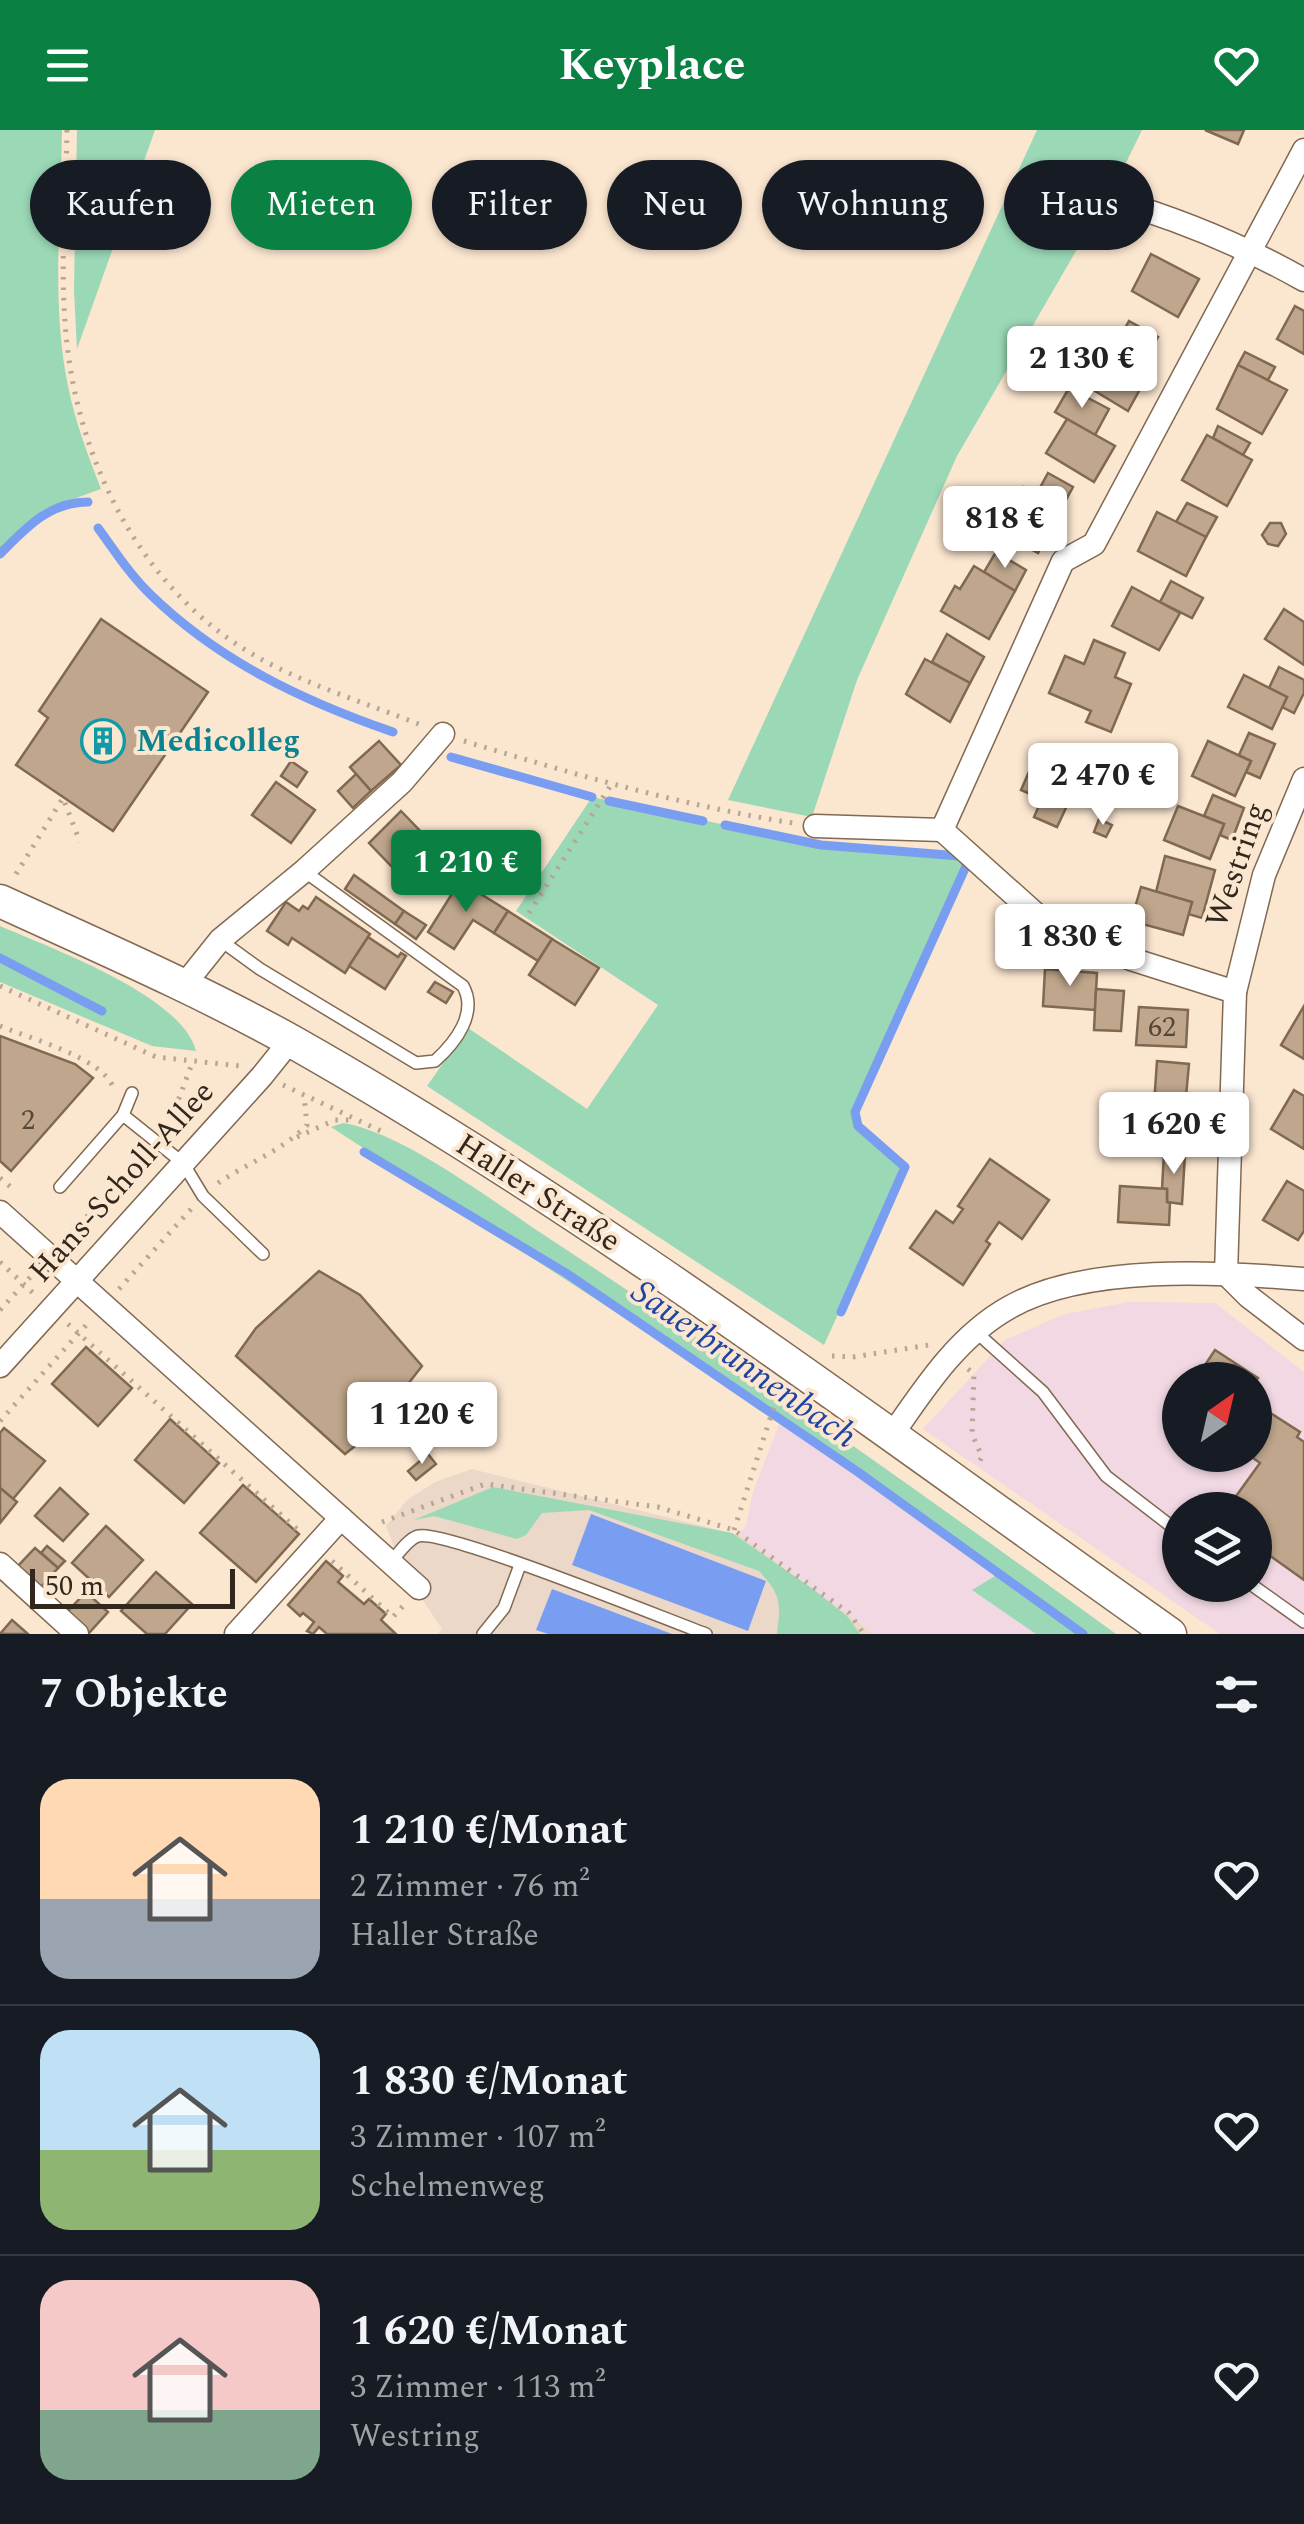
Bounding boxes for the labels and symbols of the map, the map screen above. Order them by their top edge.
pin: 2 130 € [990,326,1174,411]
pin: 818 € [935,486,1075,571]
place label: Medicolleg [136,717,300,766]
building icon: Medicolleg [80,718,126,764]
pin: 2 470 € [1011,743,1195,828]
street label: Westring [1193,796,1281,934]
pin: 1 210 € [374,830,558,915]
pin: 1 830 € [978,904,1162,989]
house number: 62 [1148,1006,1176,1049]
street label: Hans-Scholl-Allee [17,1070,227,1294]
pin: 1 620 € [1082,1092,1266,1177]
house number: 2 [21,1099,35,1142]
street label: Haller Straße [445,1121,631,1265]
water label: Sauerbrunnenbach [620,1266,868,1462]
north arrow [1162,1362,1272,1472]
pin: 1 120 € [330,1382,514,1467]
scale bar [30,1564,235,1608]

